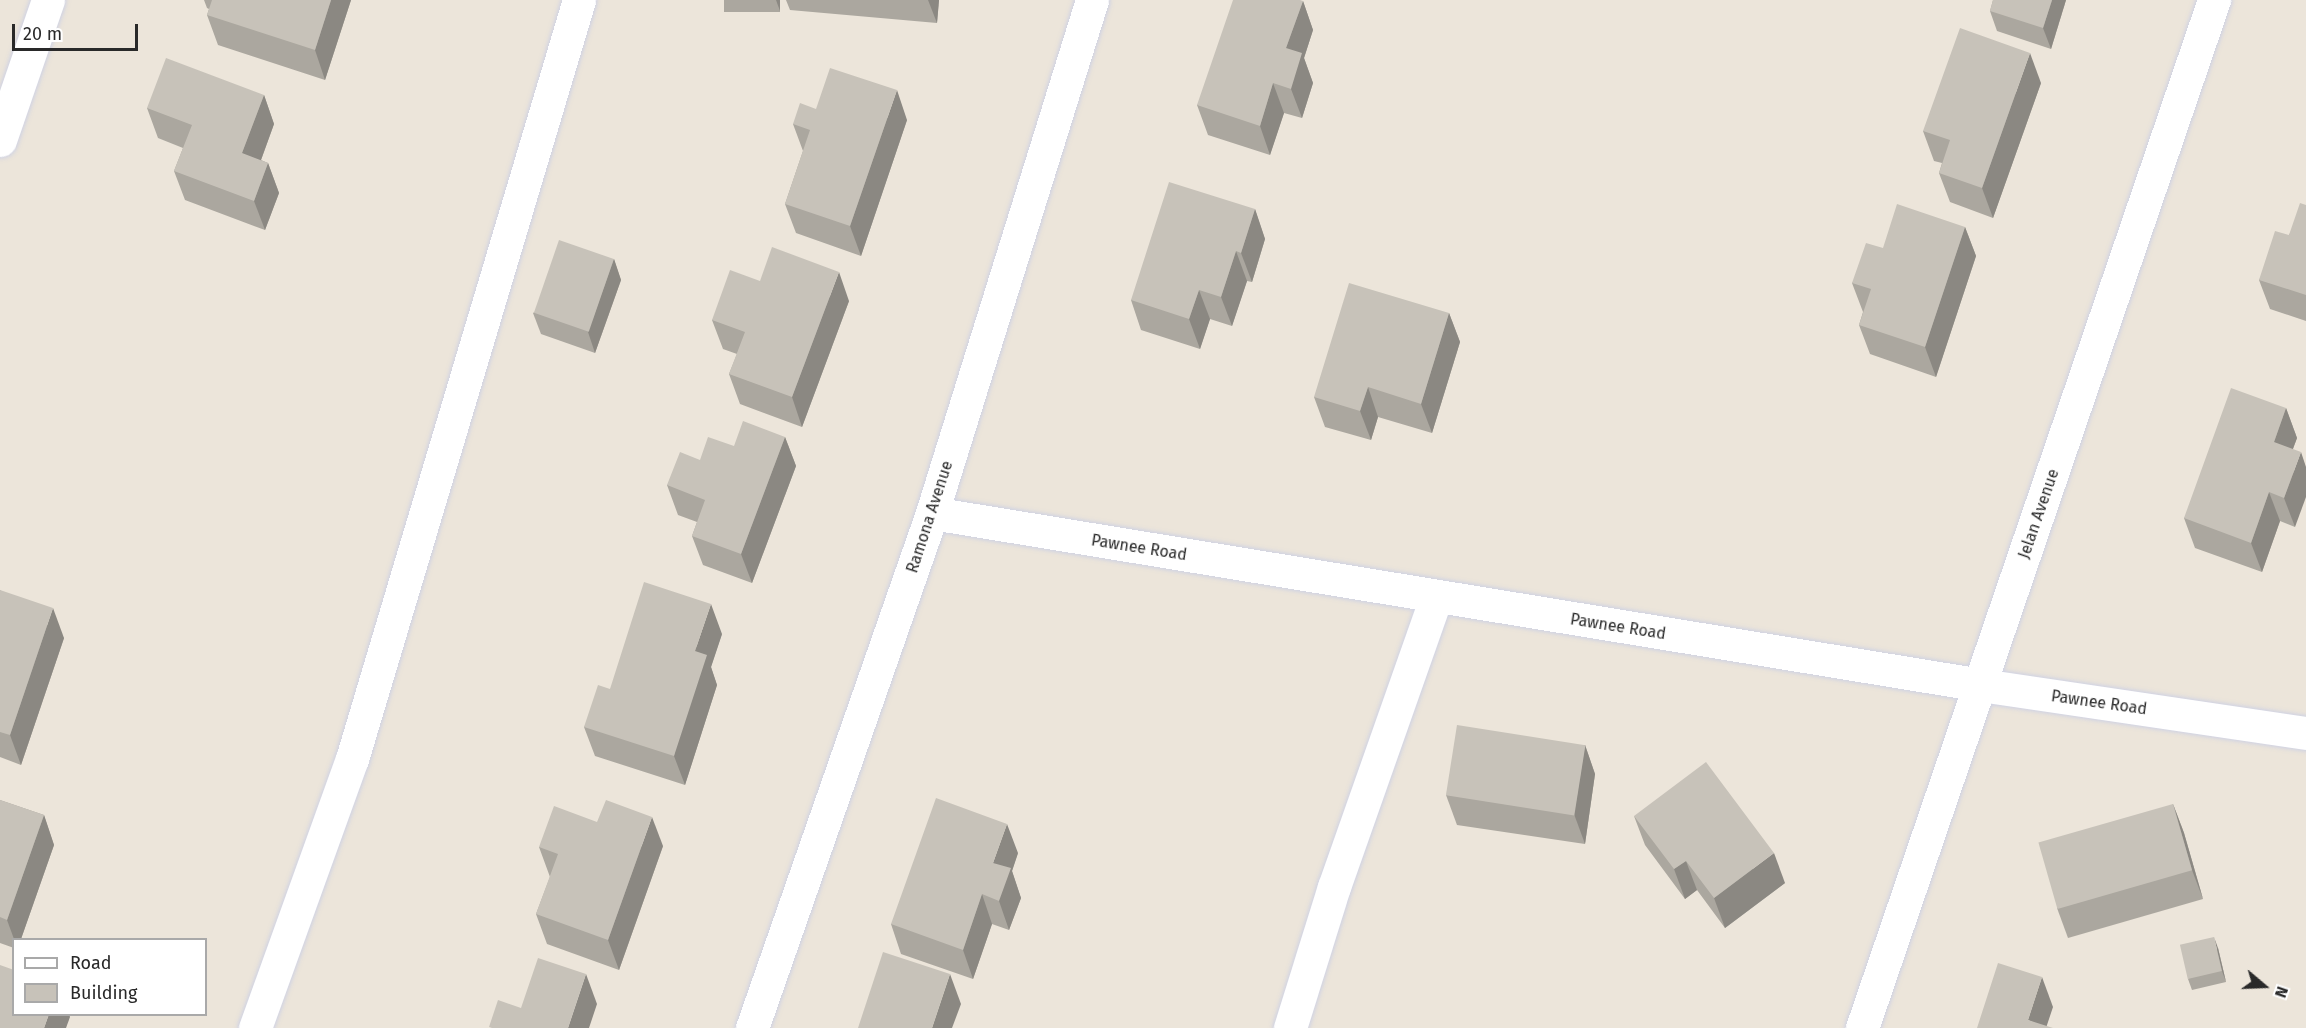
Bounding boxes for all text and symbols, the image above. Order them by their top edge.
scale bar [15,12,141,50]
text: 20 m [23,23,62,45]
street label: Ramona Avenue [903,459,957,575]
street label: Jelan Avenue [2015,467,2063,561]
street label: Pawnee Road [1090,531,1188,565]
street label: Pawnee Road [1569,610,1667,644]
street label: Pawnee Road [2050,687,2148,719]
legend [12,938,207,1016]
text: Road [70,952,112,974]
north arrow [2234,956,2294,1016]
text: Building [70,982,137,1004]
text: N [2271,984,2292,1000]

